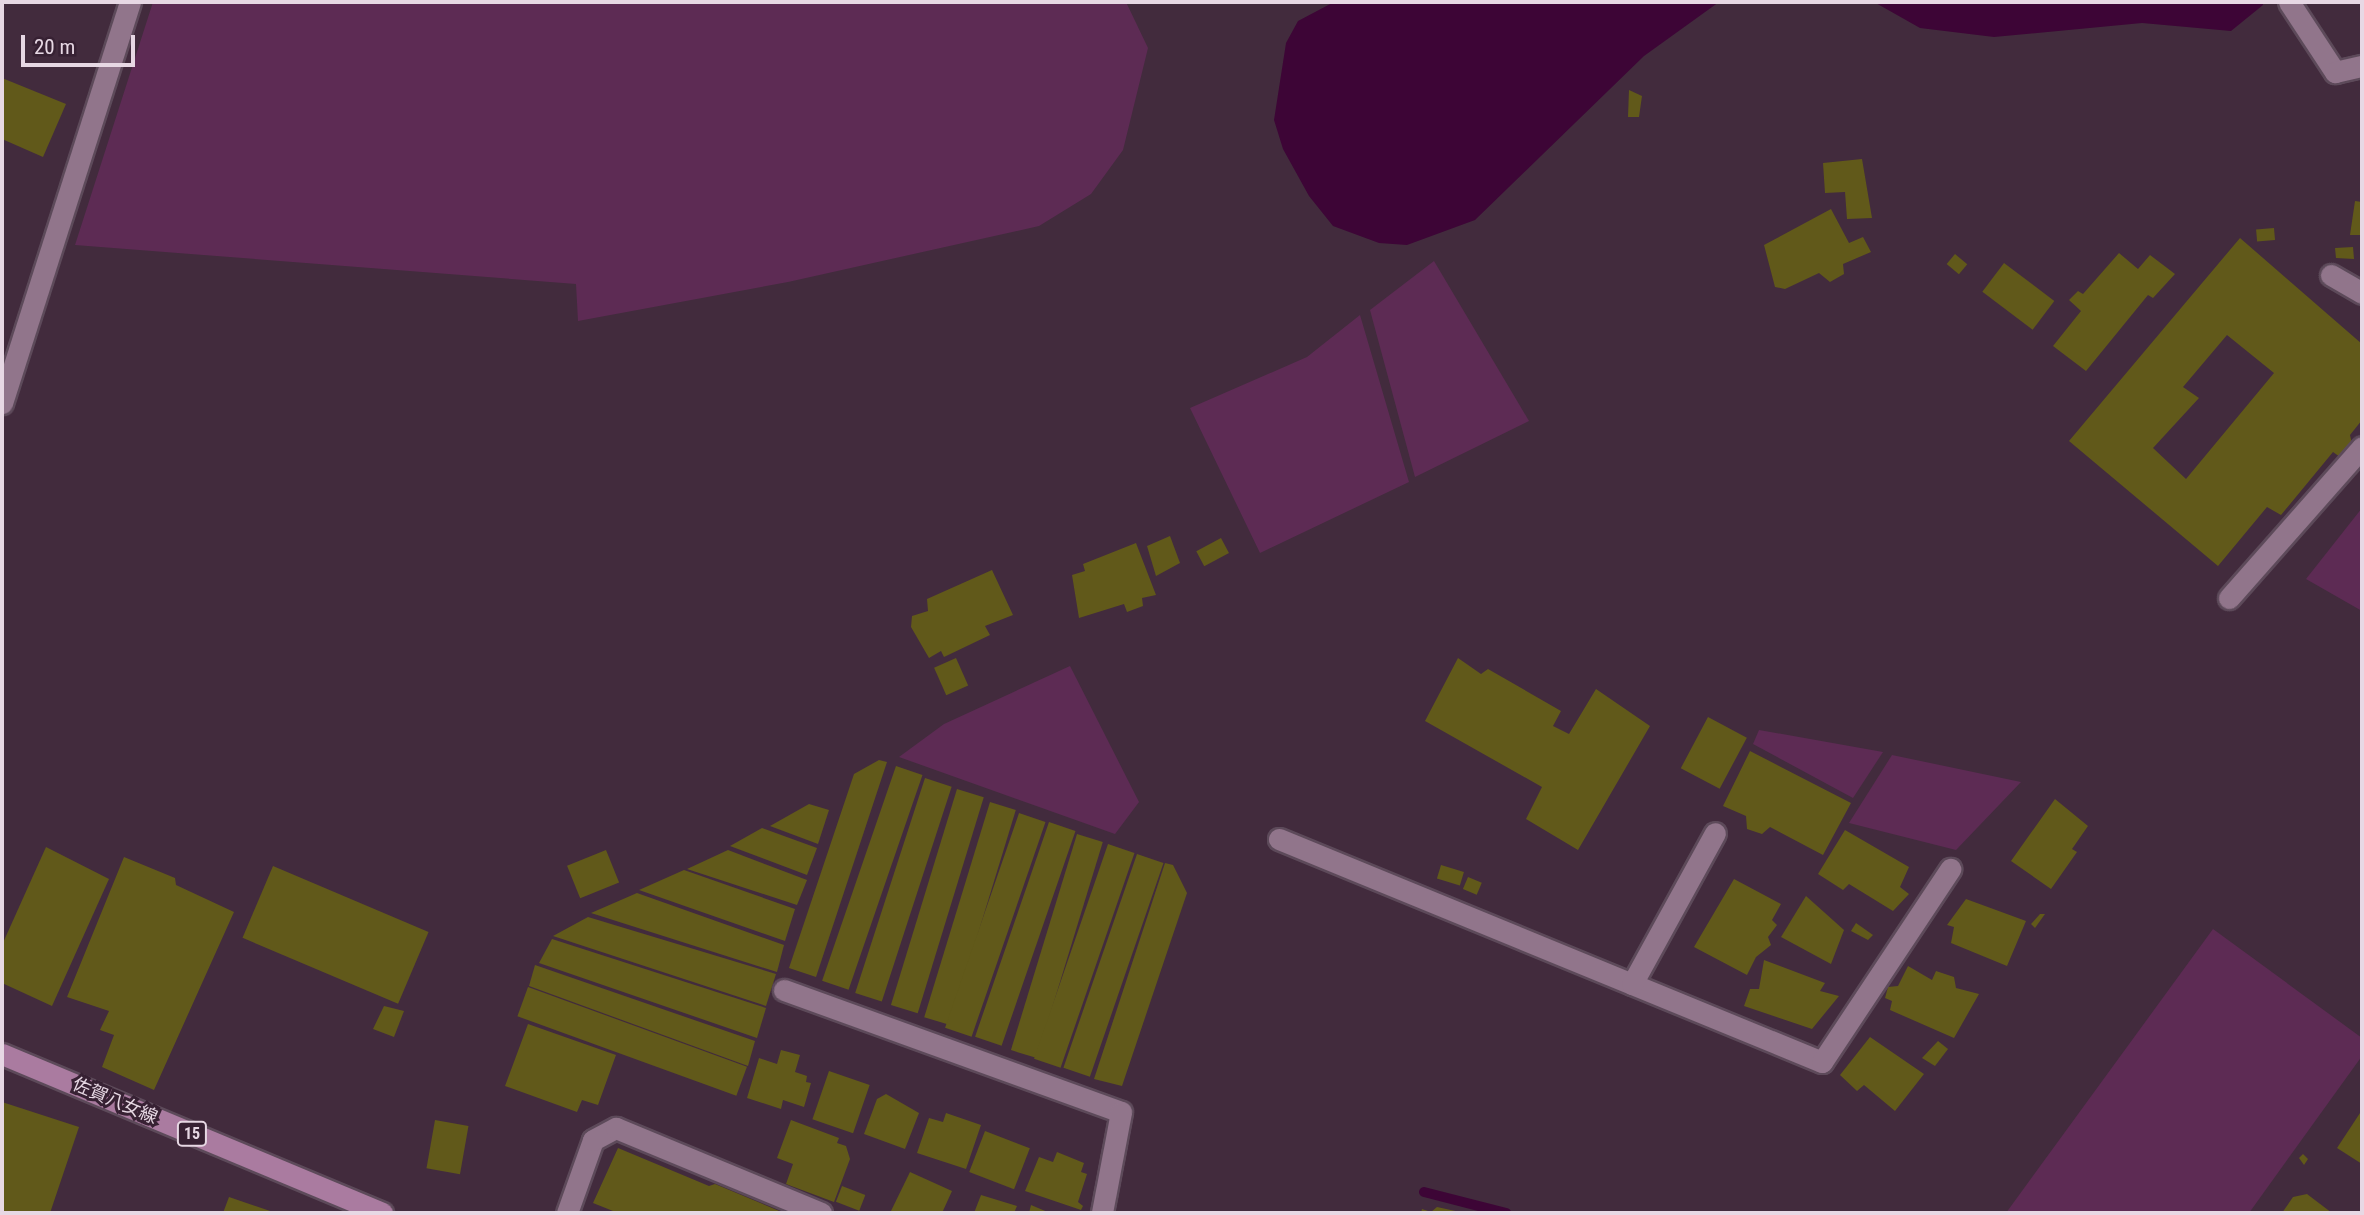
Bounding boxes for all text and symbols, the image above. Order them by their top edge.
scale bar [24,21,138,65]
text: 20 m [34,35,75,59]
street label: 佐賀八女線 [69,1073,161,1129]
road number: 15 [176,1122,208,1146]

